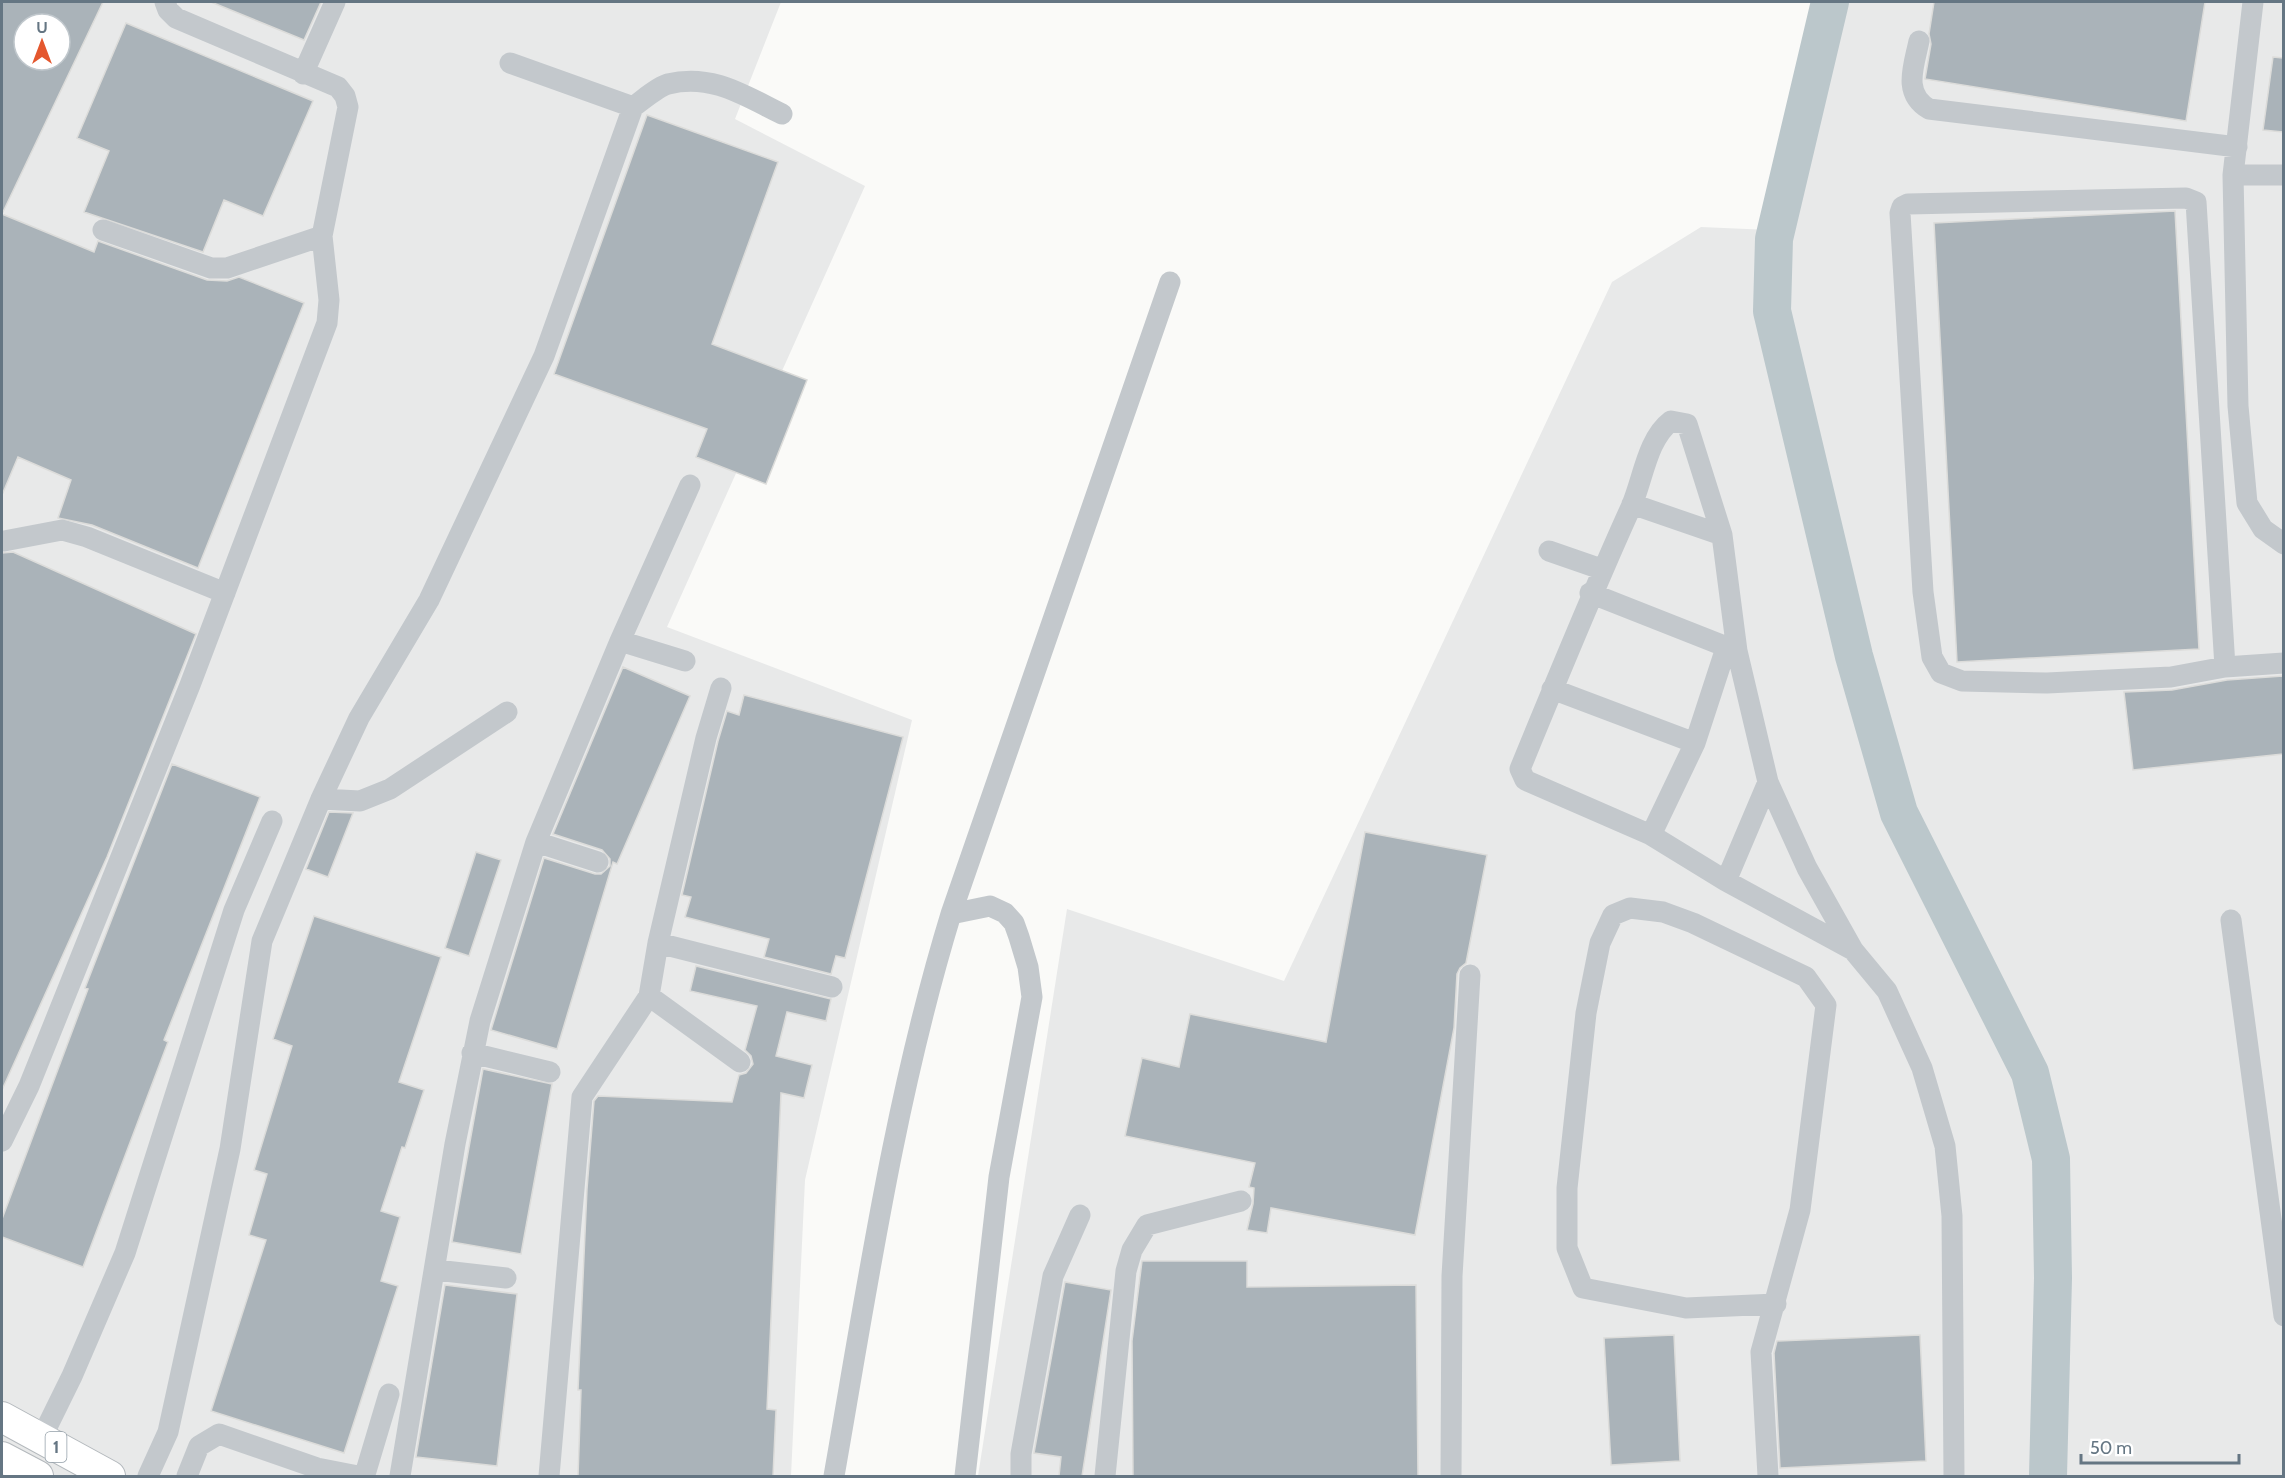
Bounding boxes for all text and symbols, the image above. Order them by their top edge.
north arrow [12,12,72,72]
text: U [36,18,48,37]
scale bar [2081,1427,2238,1465]
road number: 1 [46,1432,66,1462]
text: 50 m [2090,1437,2132,1459]

